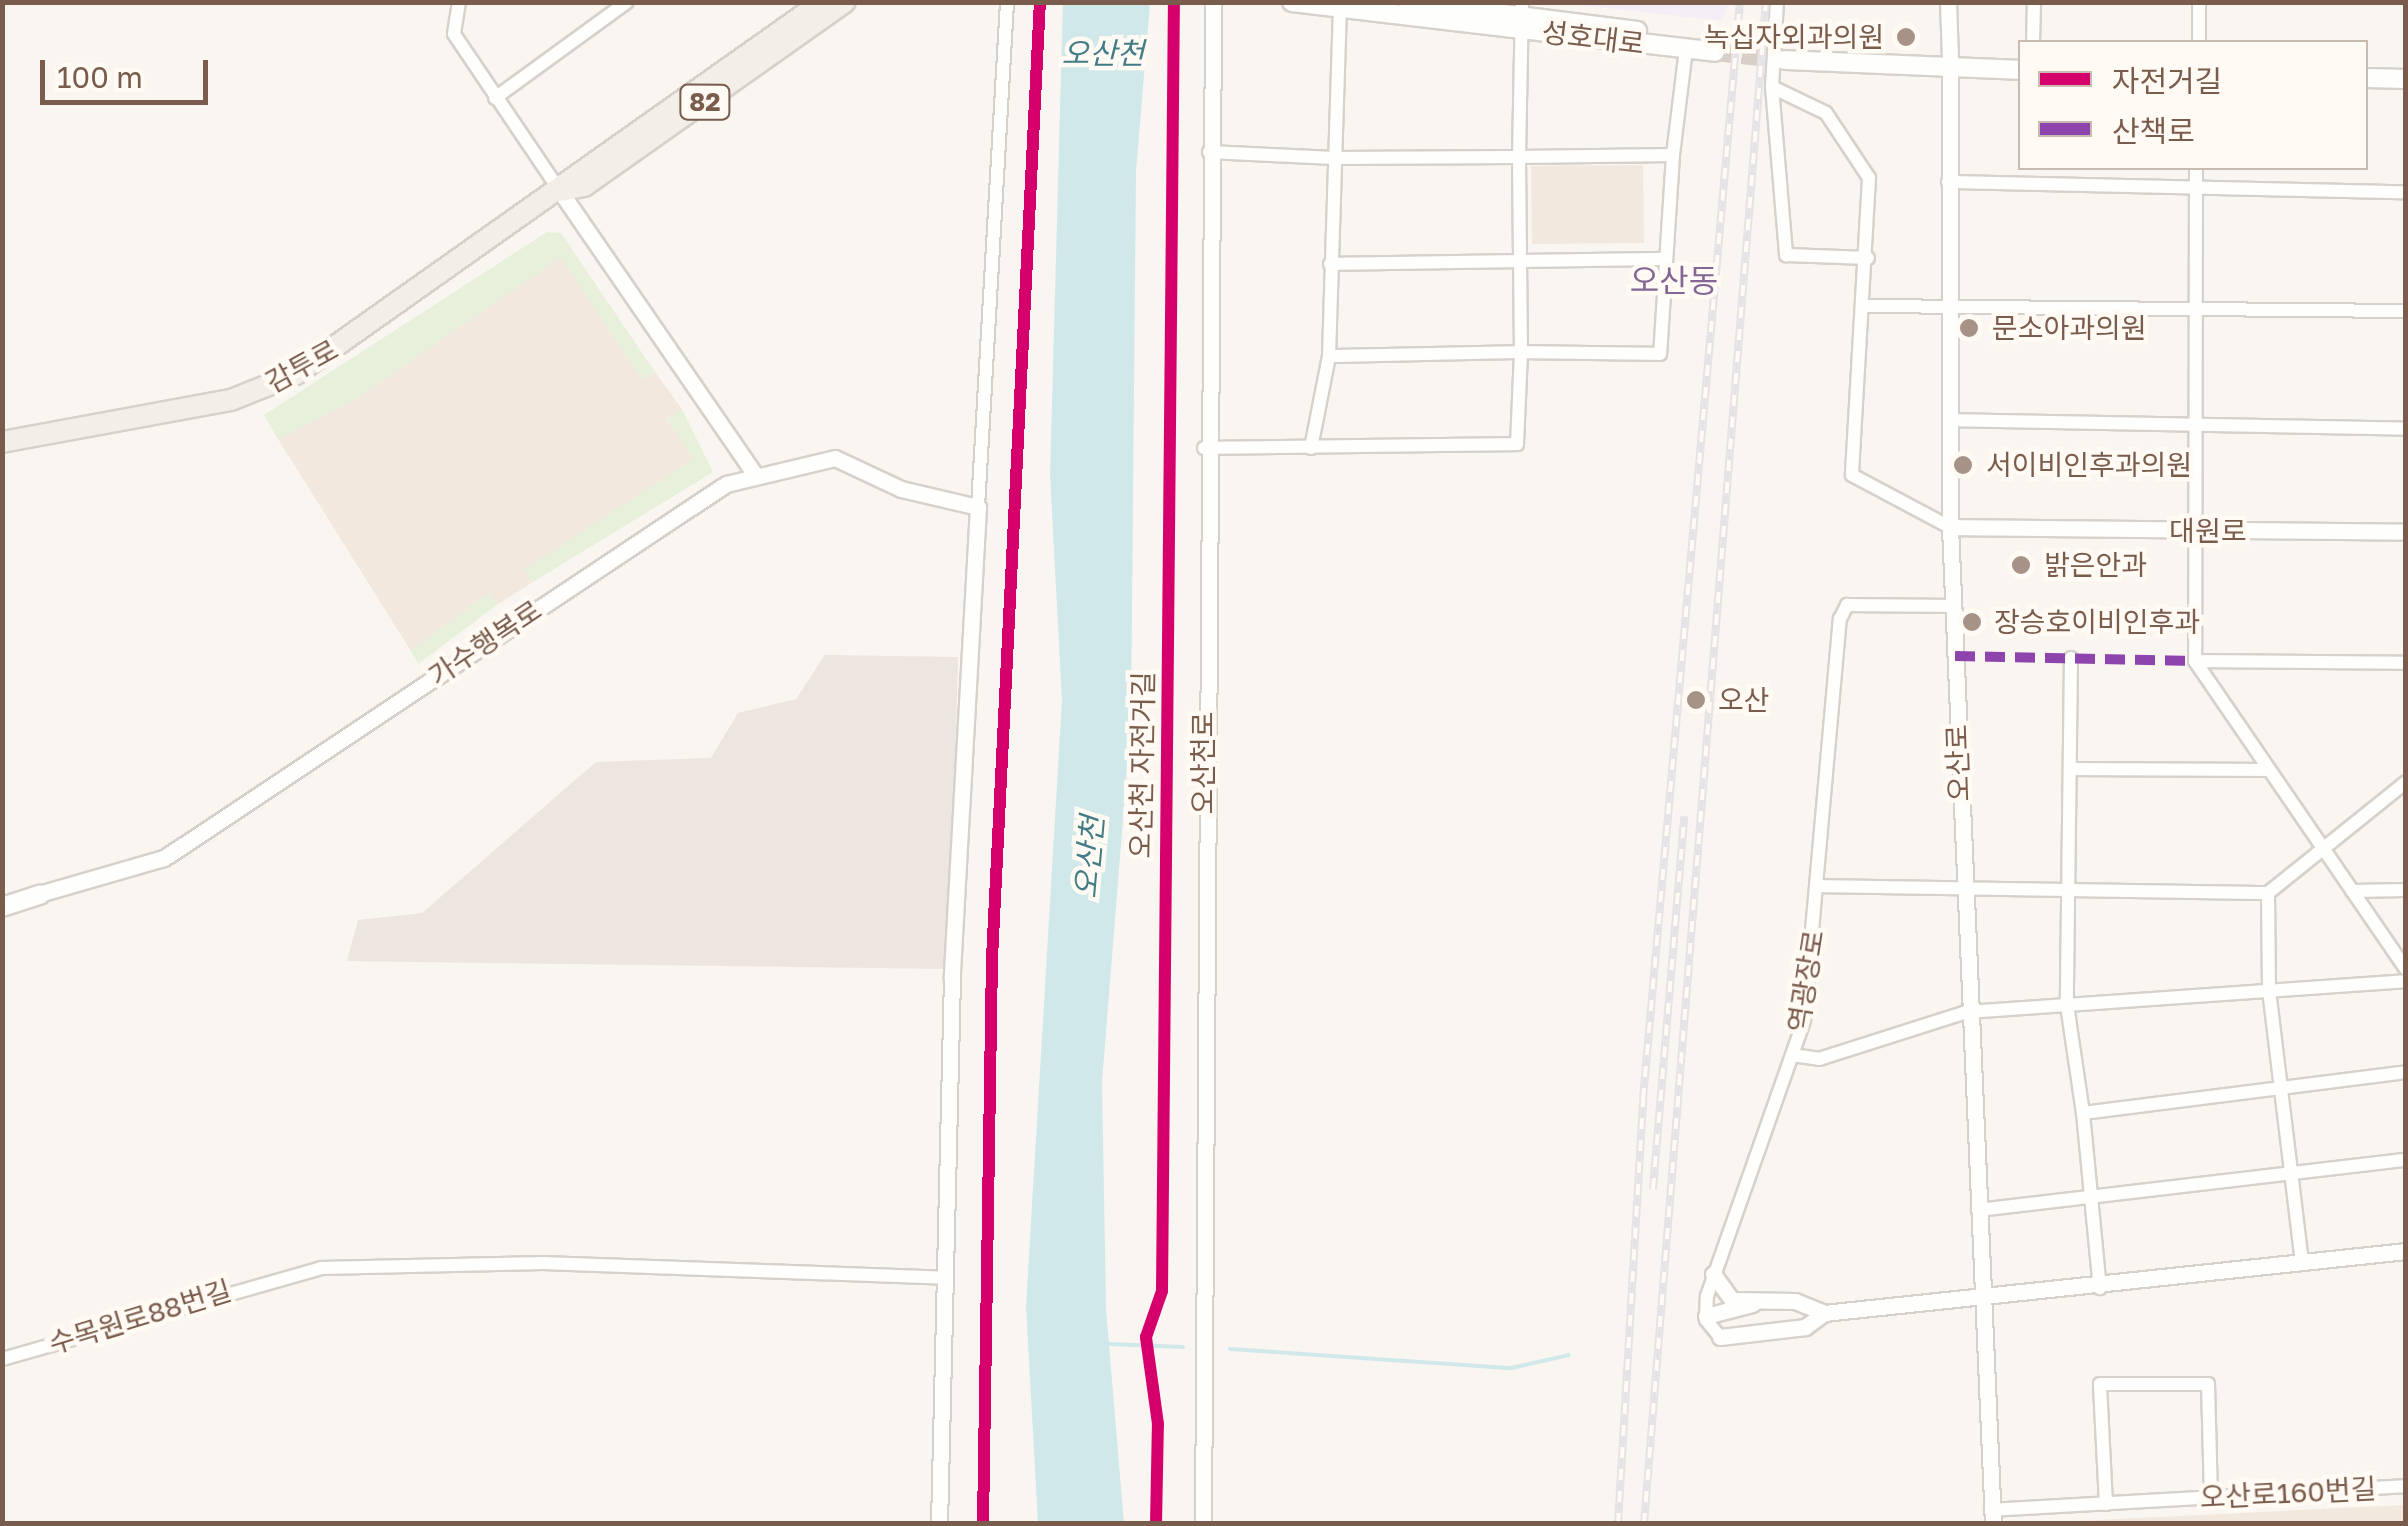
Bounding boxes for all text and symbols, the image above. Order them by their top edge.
street label: 성호대로 [1540,15,1646,61]
place label: 녹십자외과의원 [1704,20,1884,54]
marker: 녹십자외과의원 [1893,24,1919,50]
water label: 오산천 [1062,35,1144,71]
scale bar [45,40,212,102]
legend [2018,40,2368,170]
text: 100 m [57,59,143,95]
text: 자전거길 [2112,63,2222,99]
road number: 82 [678,82,732,122]
text: 산책로 [2112,113,2195,149]
district label: 오산동 [1630,261,1718,299]
place label: 문소아과의원 [1992,311,2147,345]
marker: 문소아과의원 [1956,315,1982,341]
street label: 감투로 [260,333,344,399]
place label: 서이비인후과의원 [1986,448,2192,482]
marker: 서이비인후과의원 [1950,452,1976,478]
street label: 대원로 [2169,514,2247,548]
place label: 밝은안과 [2044,548,2147,582]
marker: 밝은안과 [2008,552,2034,578]
street label: 가수행복로 [422,593,548,693]
place label: 장승호이비인후과 [1994,605,2200,639]
marker: 장승호이비인후과 [1959,609,1985,635]
street label: 오산천 자전거길 [1124,671,1160,859]
place label: 오산 [1718,683,1770,717]
marker: 오산 [1683,687,1709,713]
street label: 오산천로 [1186,711,1220,815]
street label: 오산로 [1940,724,1976,802]
water label: 오산천 [1067,814,1111,900]
street label: 역광장로 [1781,927,1831,1035]
street label: 수목원로88번길 [45,1273,235,1361]
street label: 오산로160번길 [2199,1472,2377,1514]

